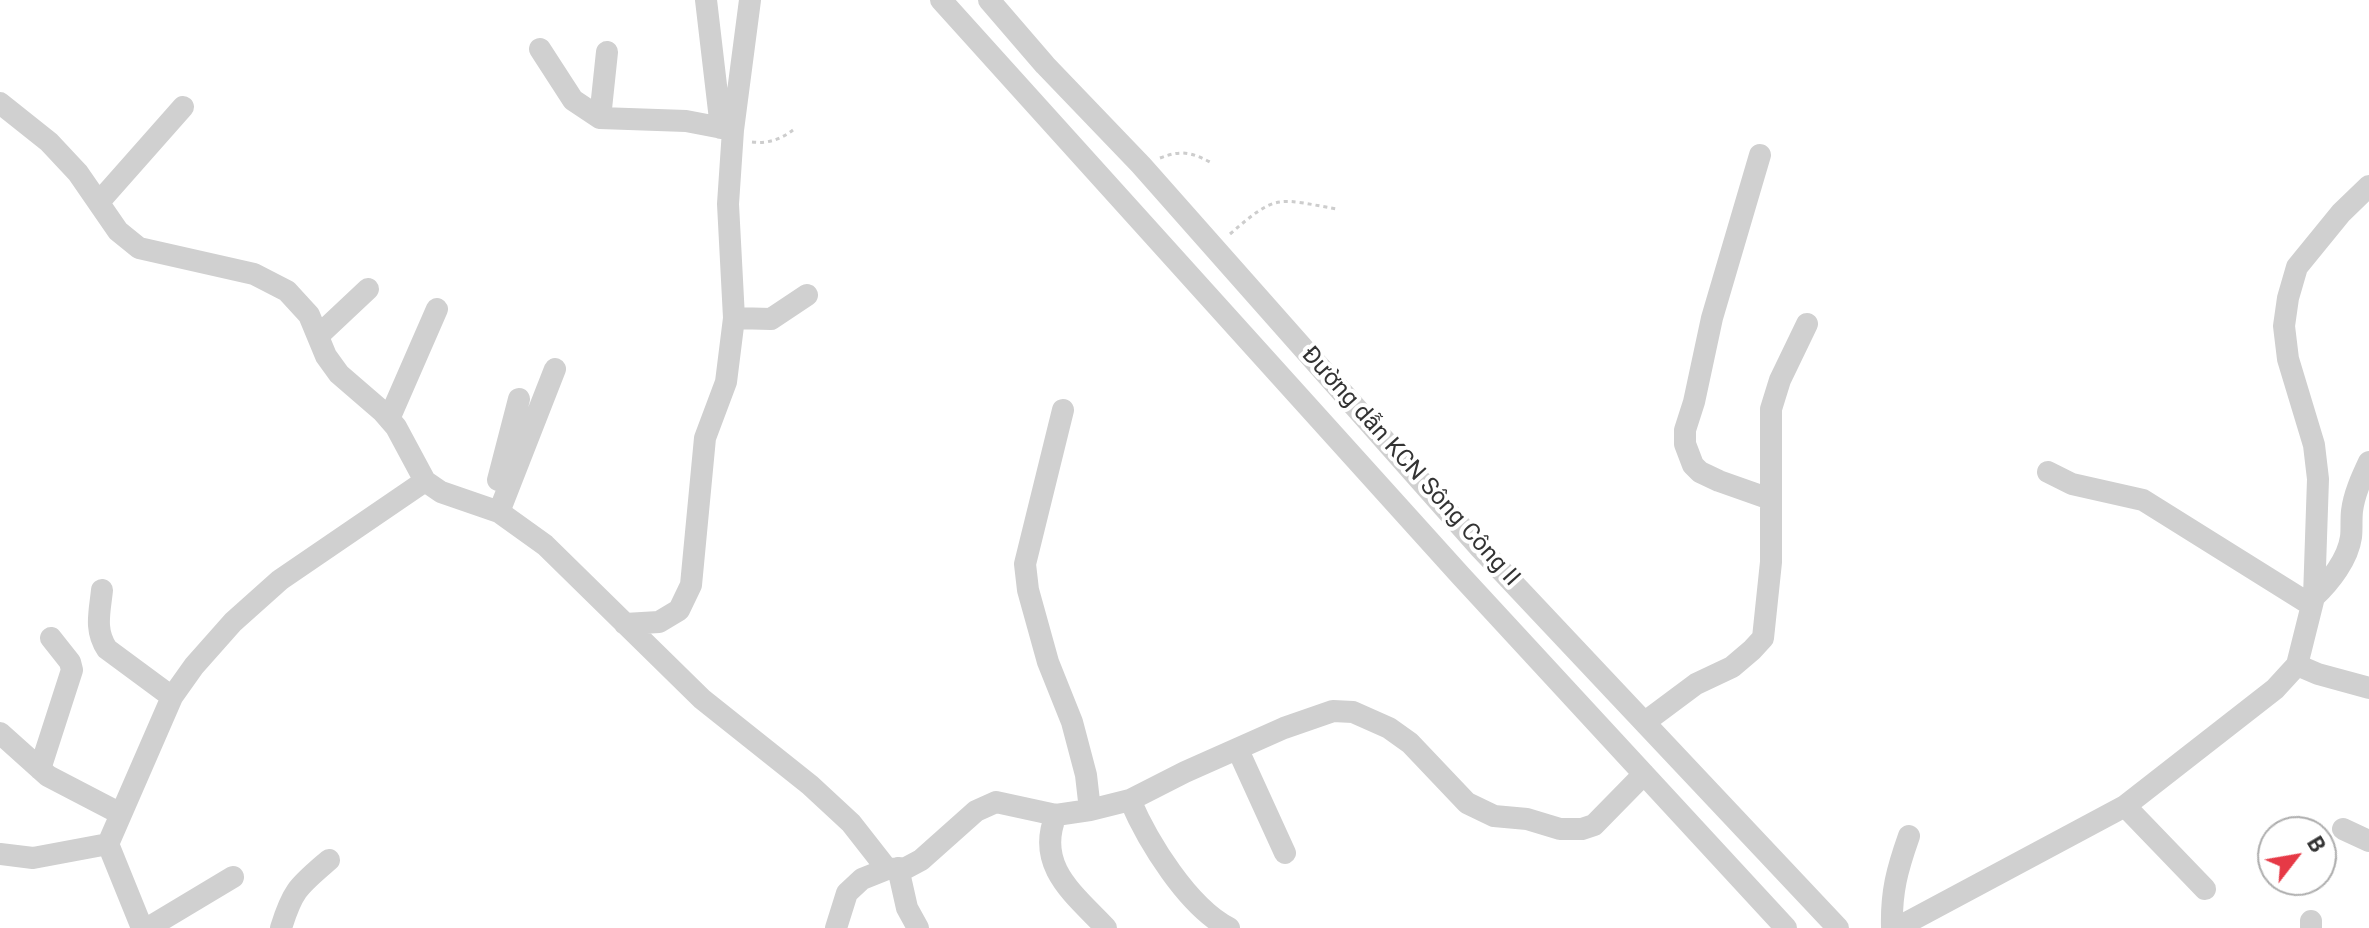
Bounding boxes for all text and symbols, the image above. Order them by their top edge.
street label: Đường dẫn KCN Sông Công II [1295,341,1525,593]
north arrow [2257,816,2337,896]
text: B [2302,832,2331,857]

